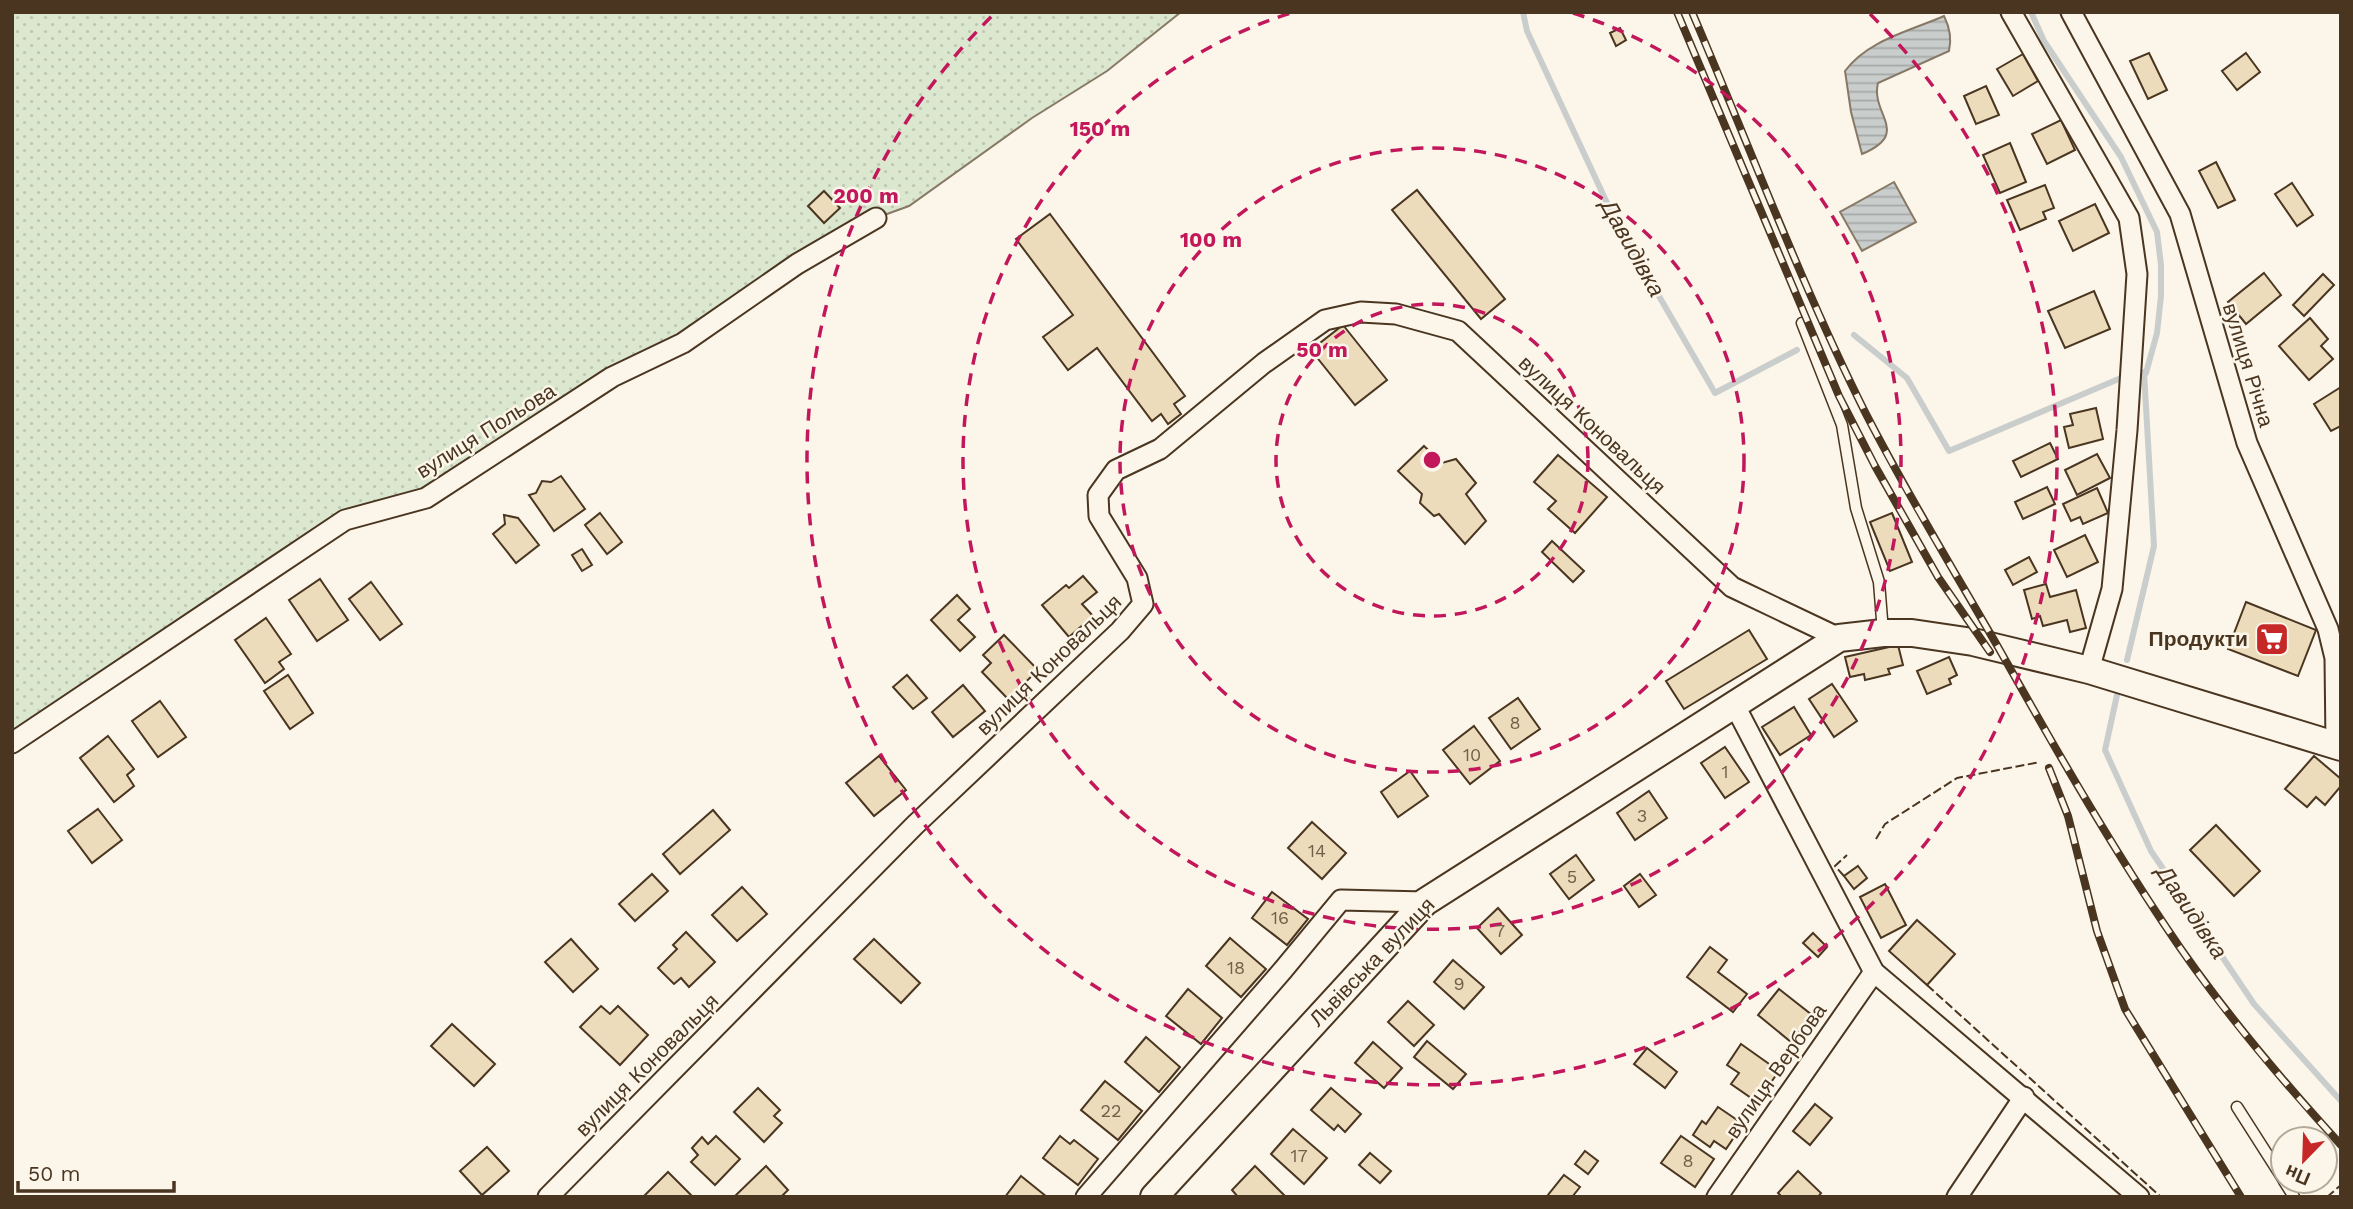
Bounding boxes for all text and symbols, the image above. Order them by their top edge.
text: 150 m [1070,116,1130,141]
text: 200 m [833,183,899,208]
water label: Давидівка [1593,192,1670,302]
text: 100 m [1180,227,1242,252]
street label: вулиця Річна [2218,300,2279,430]
text: 50 m [1296,337,1348,362]
street label: вулиця Коновальця [1514,350,1671,499]
street label: вулиця Польова [412,378,560,483]
centre of rings [1420,448,1444,472]
street label: вулиця Коновальця [971,589,1126,740]
supermarket icon: Продукти [2253,620,2291,658]
place label: Продукти [2149,626,2248,651]
house number: 8 [1509,712,1521,733]
house number: 10 [1463,744,1481,765]
house number: 1 [1721,761,1729,782]
house number: 3 [1637,805,1647,826]
house number: 14 [1308,840,1326,861]
water label: Давидівка [2149,858,2233,964]
house number: 5 [1567,866,1577,887]
street label: Львівська вулиця [1304,892,1440,1031]
house number: 16 [1271,907,1289,928]
house number: 7 [1495,920,1505,941]
house number: 18 [1227,957,1245,978]
house number: 9 [1453,973,1465,994]
street label: вулиця Коновальця [570,988,723,1141]
street label: вулиця Вербова [1720,998,1832,1143]
house number: 22 [1101,1100,1122,1121]
north arrow [2269,1125,2339,1195]
house number: 17 [1290,1145,1308,1166]
scale bar [18,1150,173,1194]
house number: 8 [1682,1150,1694,1171]
text: Пн [2281,1160,2314,1191]
text: 50 m [28,1161,80,1186]

